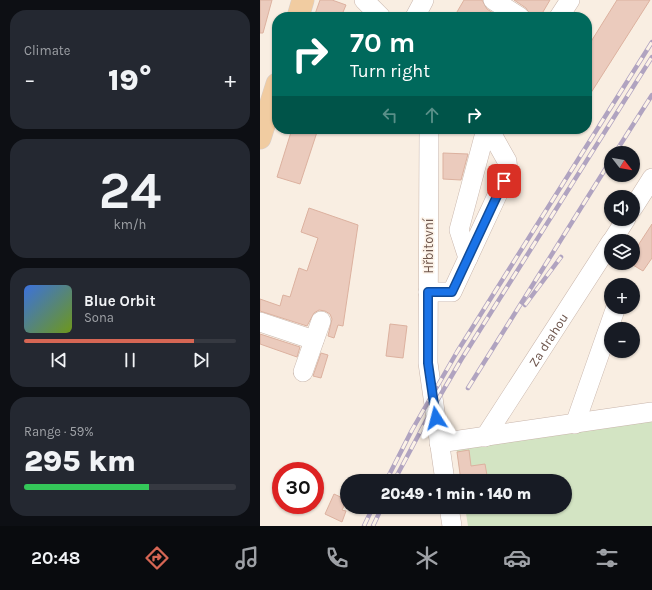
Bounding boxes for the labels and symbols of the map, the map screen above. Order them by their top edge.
north arrow [604,146,640,182]
pin [487,164,521,198]
street label: Hřbitovní [421,218,436,274]
street label: Za drahou [525,310,571,369]
position arrow [415,397,457,439]
speed limit sign: 30 [272,462,324,514]

